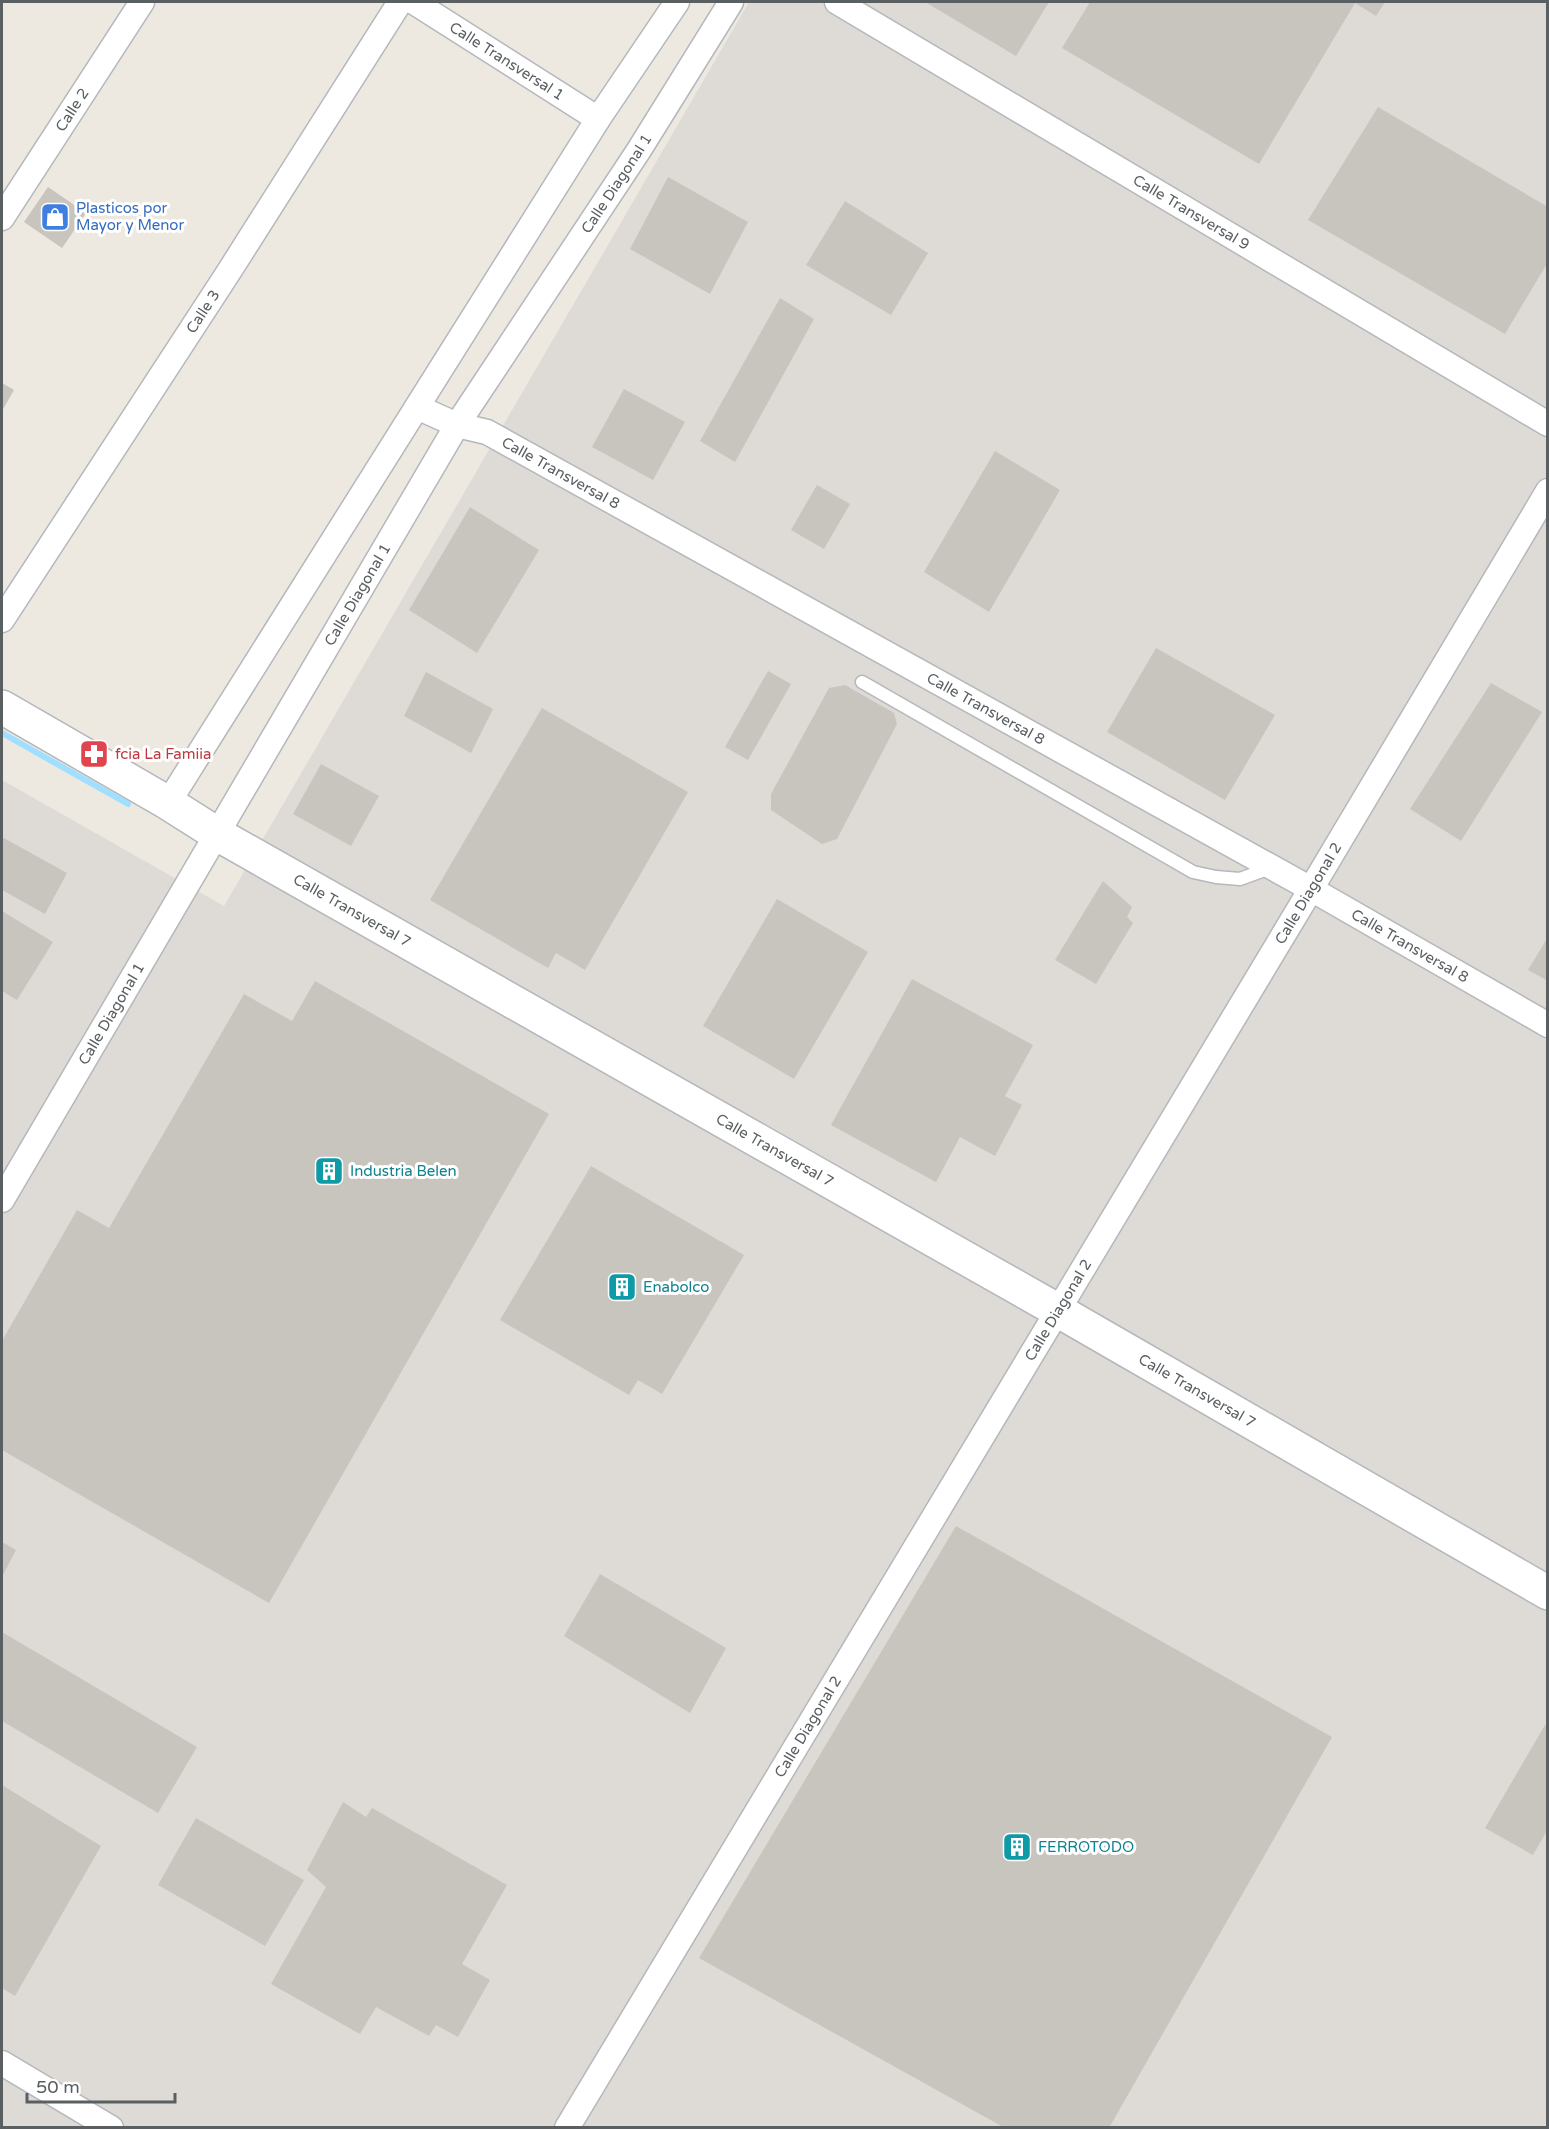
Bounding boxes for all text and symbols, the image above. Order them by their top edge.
street label: Calle Transversal 1 [446,18,567,104]
street label: Calle 2 [52,85,93,135]
street label: Calle Diagonal 1 [577,131,656,237]
street label: Calle Transversal 9 [1130,171,1253,254]
place label: Plasticos por Mayor y Menor [76,199,184,234]
shop icon: Plasticos por Mayor y Menor [39,201,71,233]
street label: Calle 3 [182,287,224,337]
street label: Calle Transversal 8 [499,433,623,513]
street label: Calle Diagonal 1 [320,540,394,649]
street label: Calle Transversal 8 [924,669,1048,749]
pharmacy icon: fcia La Famiia [78,738,110,770]
place label: fcia La Famiia [115,745,211,763]
street label: Calle Diagonal 2 [1271,839,1346,948]
street label: Calle Transversal 7 [290,870,414,951]
street label: Calle Transversal 8 [1348,905,1472,987]
street label: Calle Diagonal 1 [74,959,148,1068]
street label: Calle Transversal 7 [713,1110,837,1191]
building icon: Industria Belen [313,1155,345,1187]
place label: Industria Belen [350,1162,457,1180]
street label: Calle Diagonal 2 [1021,1256,1096,1364]
building icon: Enabolco [606,1271,638,1303]
place label: Enabolco [643,1278,709,1296]
street label: Calle Transversal 7 [1135,1350,1259,1432]
street label: Calle Diagonal 2 [771,1673,845,1781]
building icon: FERROTODO [1001,1831,1033,1863]
place label: FERROTODO [1038,1838,1134,1856]
scale bar [27,2066,176,2104]
text: 50 m [36,2076,80,2098]

